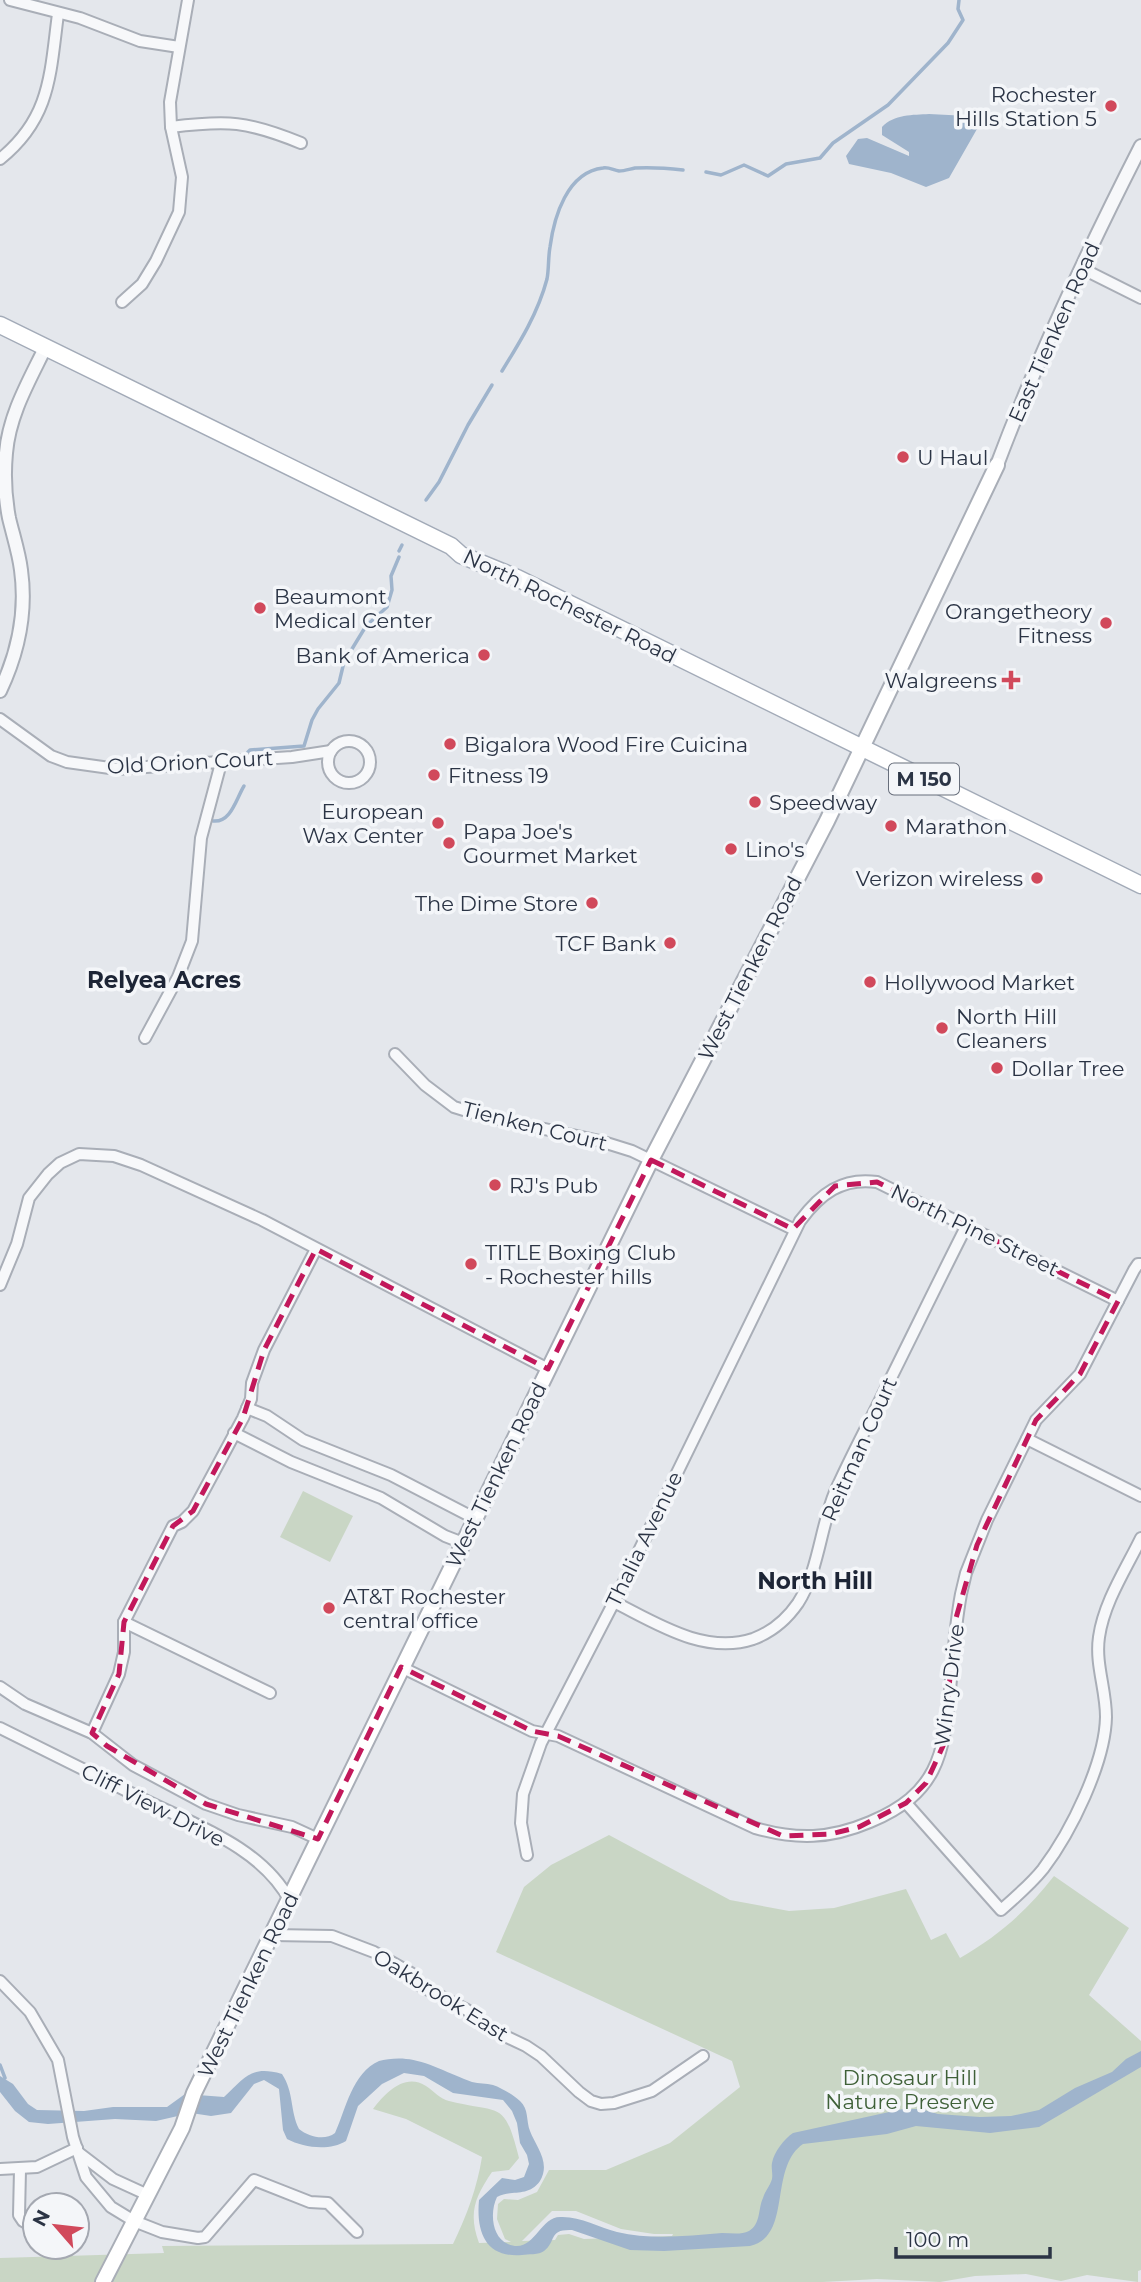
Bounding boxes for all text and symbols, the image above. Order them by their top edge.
place label: Rochester Hills Station 5 [955,82,1097,131]
marker: Rochester Hills Station 5 [1103,98,1119,114]
street label: East Tienken Road [1003,238,1105,426]
place label: U Haul [917,445,988,470]
marker: U Haul [895,449,911,465]
street label: North Rochester Road [459,543,681,669]
place label: Beaumont Medical Center [274,584,433,633]
place label: Orangetheory Fitness [945,599,1093,648]
marker: Beaumont Medical Center [252,600,268,616]
marker: Orangetheory Fitness [1098,615,1114,631]
place label: Bank of America [296,643,470,668]
marker: Bank of America [476,647,492,663]
place label: Walgreens [884,668,997,693]
marker: Walgreens [1003,672,1019,688]
place label: Bigalora Wood Fire Cuicina [464,732,748,757]
marker: Bigalora Wood Fire Cuicina [442,736,458,752]
street label: Old Orion Court [106,745,274,779]
place label: Fitness 19 [448,763,549,788]
road number: M 150 [889,764,959,794]
marker: Fitness 19 [426,767,442,783]
place label: Speedway [769,790,878,815]
marker: Speedway [747,794,763,810]
place label: European Wax Center [302,799,424,848]
place label: Marathon [905,814,1008,839]
marker: European Wax Center [430,815,446,831]
marker: Marathon [883,818,899,834]
place label: Papa Joe's Gourmet Market [463,819,638,868]
marker: Papa Joe's Gourmet Market [441,835,457,851]
place label: Lino's [745,837,805,862]
marker: Lino's [723,841,739,857]
place label: Verizon wireless [856,866,1023,891]
marker: Verizon wireless [1029,870,1045,886]
street label: West Tienken Road [693,872,807,1064]
place label: The Dime Store [415,891,578,916]
marker: The Dime Store [584,895,600,911]
place label: TCF Bank [555,931,656,956]
marker: TCF Bank [662,935,678,951]
district label: Relyea Acres [87,966,241,994]
place label: Hollywood Market [884,970,1075,995]
marker: Hollywood Market [862,974,878,990]
place label: North Hill Cleaners [956,1004,1057,1053]
marker: North Hill Cleaners [934,1020,950,1036]
place label: Dollar Tree [1011,1056,1124,1081]
marker: Dollar Tree [989,1060,1005,1076]
street label: Tienken Court [460,1096,610,1156]
place label: RJ's Pub [509,1173,598,1198]
marker: RJ's Pub [487,1177,503,1193]
street label: North Pine Street [887,1178,1063,1282]
place label: TITLE Boxing Club - Rochester hills [485,1240,676,1289]
marker: TITLE Boxing Club - Rochester hills [463,1256,479,1272]
street label: Reitman Court [816,1373,902,1525]
street label: West Tienken Road [440,1378,552,1572]
street label: Thalia Avenue [601,1467,687,1611]
district label: North Hill [757,1567,873,1595]
place label: AT&T Rochester central office [343,1584,506,1633]
marker: AT&T Rochester central office [321,1600,337,1616]
street label: Winry Drive [929,1622,969,1748]
street label: Cliff View Drive [77,1758,229,1852]
street label: West Tienken Road [192,1888,304,2082]
street label: Oakbrook East [369,1943,513,2047]
park label: Dinosaur Hill Nature Preserve [825,2065,995,2114]
north arrow [21,2191,91,2261]
text: N [28,2206,55,2230]
scale bar [896,2216,1050,2260]
text: 100 m [906,2227,969,2252]

